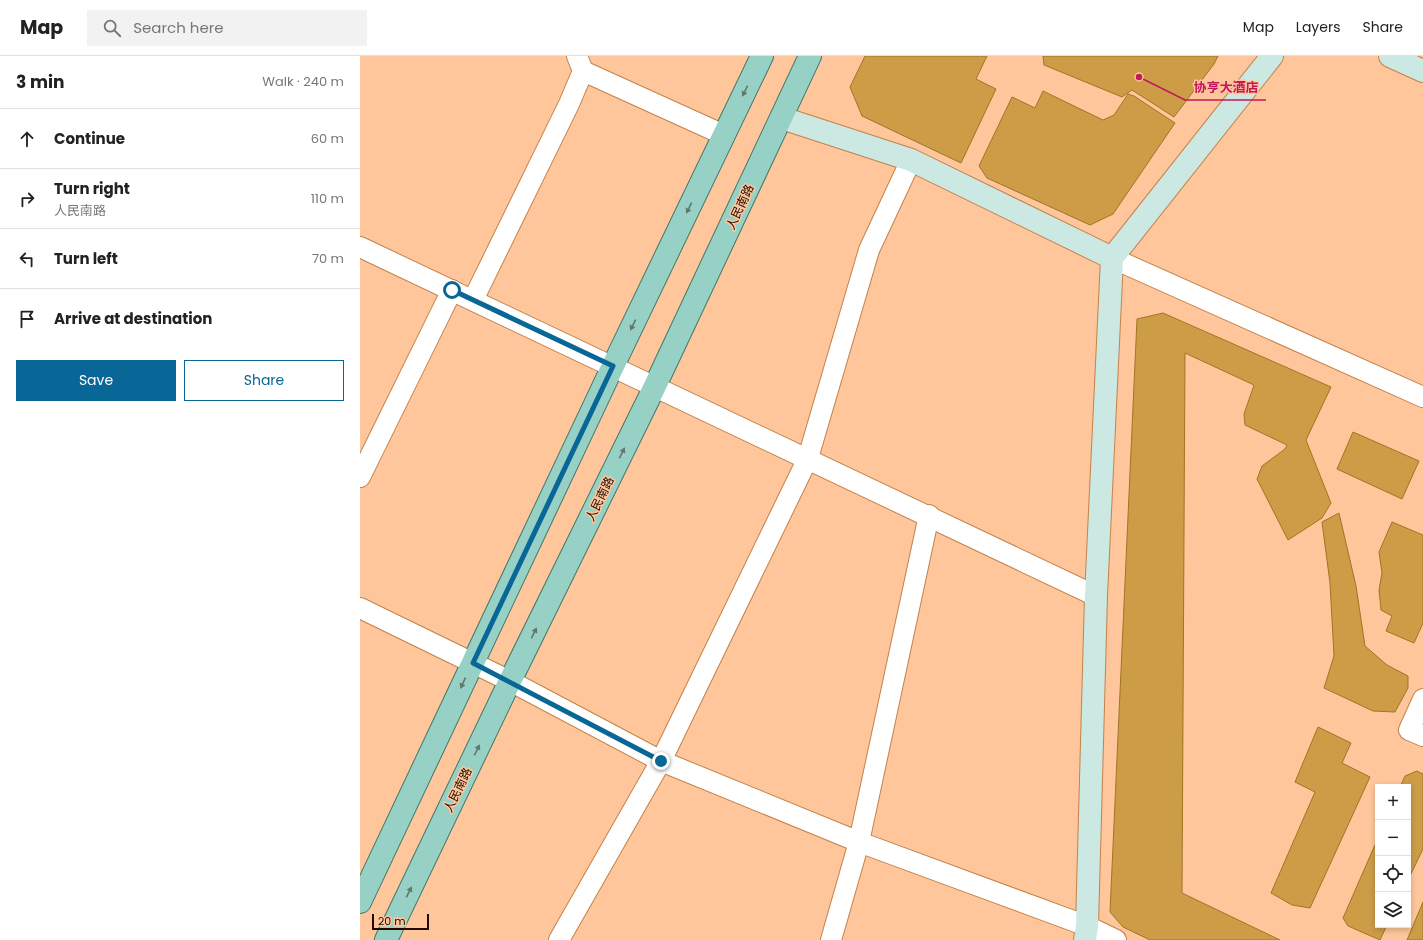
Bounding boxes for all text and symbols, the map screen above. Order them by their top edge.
search box [87,10,367,46]
text: Map [20,14,63,41]
icon: search [101,17,123,39]
text: Search here [133,17,224,38]
text: Map [1243,17,1274,37]
text: Layers [1296,17,1340,37]
text: Share [1362,17,1403,37]
text: 3 min [16,70,64,94]
text: Walk · 240 m [262,72,344,91]
callout: 协亨大酒店 [1185,75,1266,100]
text: 协亨大酒店 [1193,78,1259,97]
one-way arrow [742,85,748,97]
icon: ahead [16,128,38,150]
text: Continue [54,128,125,149]
text: 60 m [311,129,344,148]
text: Turn right [54,178,130,199]
street label: 人民南路 [722,181,757,232]
icon: right [16,188,38,210]
text: 110 m [311,189,344,208]
text: 人民南路 [54,201,106,220]
one-way arrow [686,203,692,214]
icon: left [16,248,38,270]
text: Turn left [54,248,118,269]
text: 70 m [312,249,344,268]
route start [443,281,461,299]
icon: arrive [16,308,38,330]
text: Arrive at destination [54,308,212,329]
one-way arrow [630,320,636,331]
button: Save [16,360,176,401]
button: Share [184,360,344,401]
one-way arrow [619,447,625,459]
street label: 人民南路 [581,473,618,524]
one-way arrow [531,627,537,638]
one-way arrow [460,678,466,689]
one-way arrow [474,744,480,755]
route end [652,752,670,770]
street label: 人民南路 [439,764,476,815]
map controls [1375,784,1411,928]
button: + [1375,784,1411,820]
button: − [1375,820,1411,856]
button: locate [1375,856,1411,892]
one-way arrow [406,887,412,898]
button: layers [1375,892,1411,928]
scale bar [372,912,429,931]
text: 20 m [378,913,406,929]

